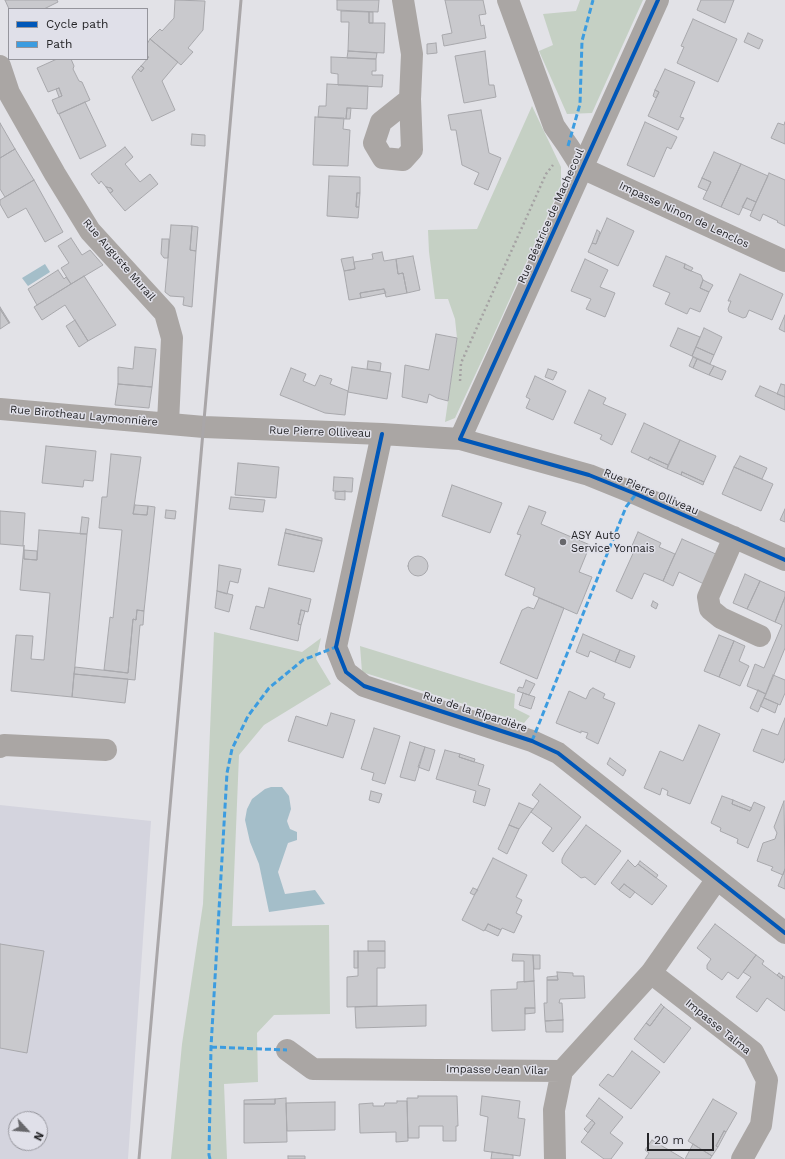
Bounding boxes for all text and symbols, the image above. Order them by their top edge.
legend [8,8,148,60]
text: Cycle path [46,17,108,31]
text: Path [46,37,72,51]
street label: Rue Béatrice de Machecoul [515,146,587,286]
street label: Impasse Ninon de Lenclos [617,179,751,251]
street label: Rue Auguste Murail [80,216,158,304]
street label: Rue Birotheau Laymonnière [10,403,158,429]
street label: Rue Pierre Olliveau [269,424,371,440]
street label: Rue Pierre Olliveau [602,466,700,518]
place label: ASY Auto Service Yonnais [571,529,654,555]
marker: ASY Auto Service Yonnais [558,537,568,547]
street label: Rue de la Ripardière [421,689,529,735]
street label: Impasse Talma [683,997,753,1057]
street label: Impasse Jean Vilar [446,1063,548,1077]
north arrow [8,1111,48,1151]
scale bar [649,1125,716,1151]
text: N [31,1130,46,1143]
text: 20 m [654,1133,684,1147]

